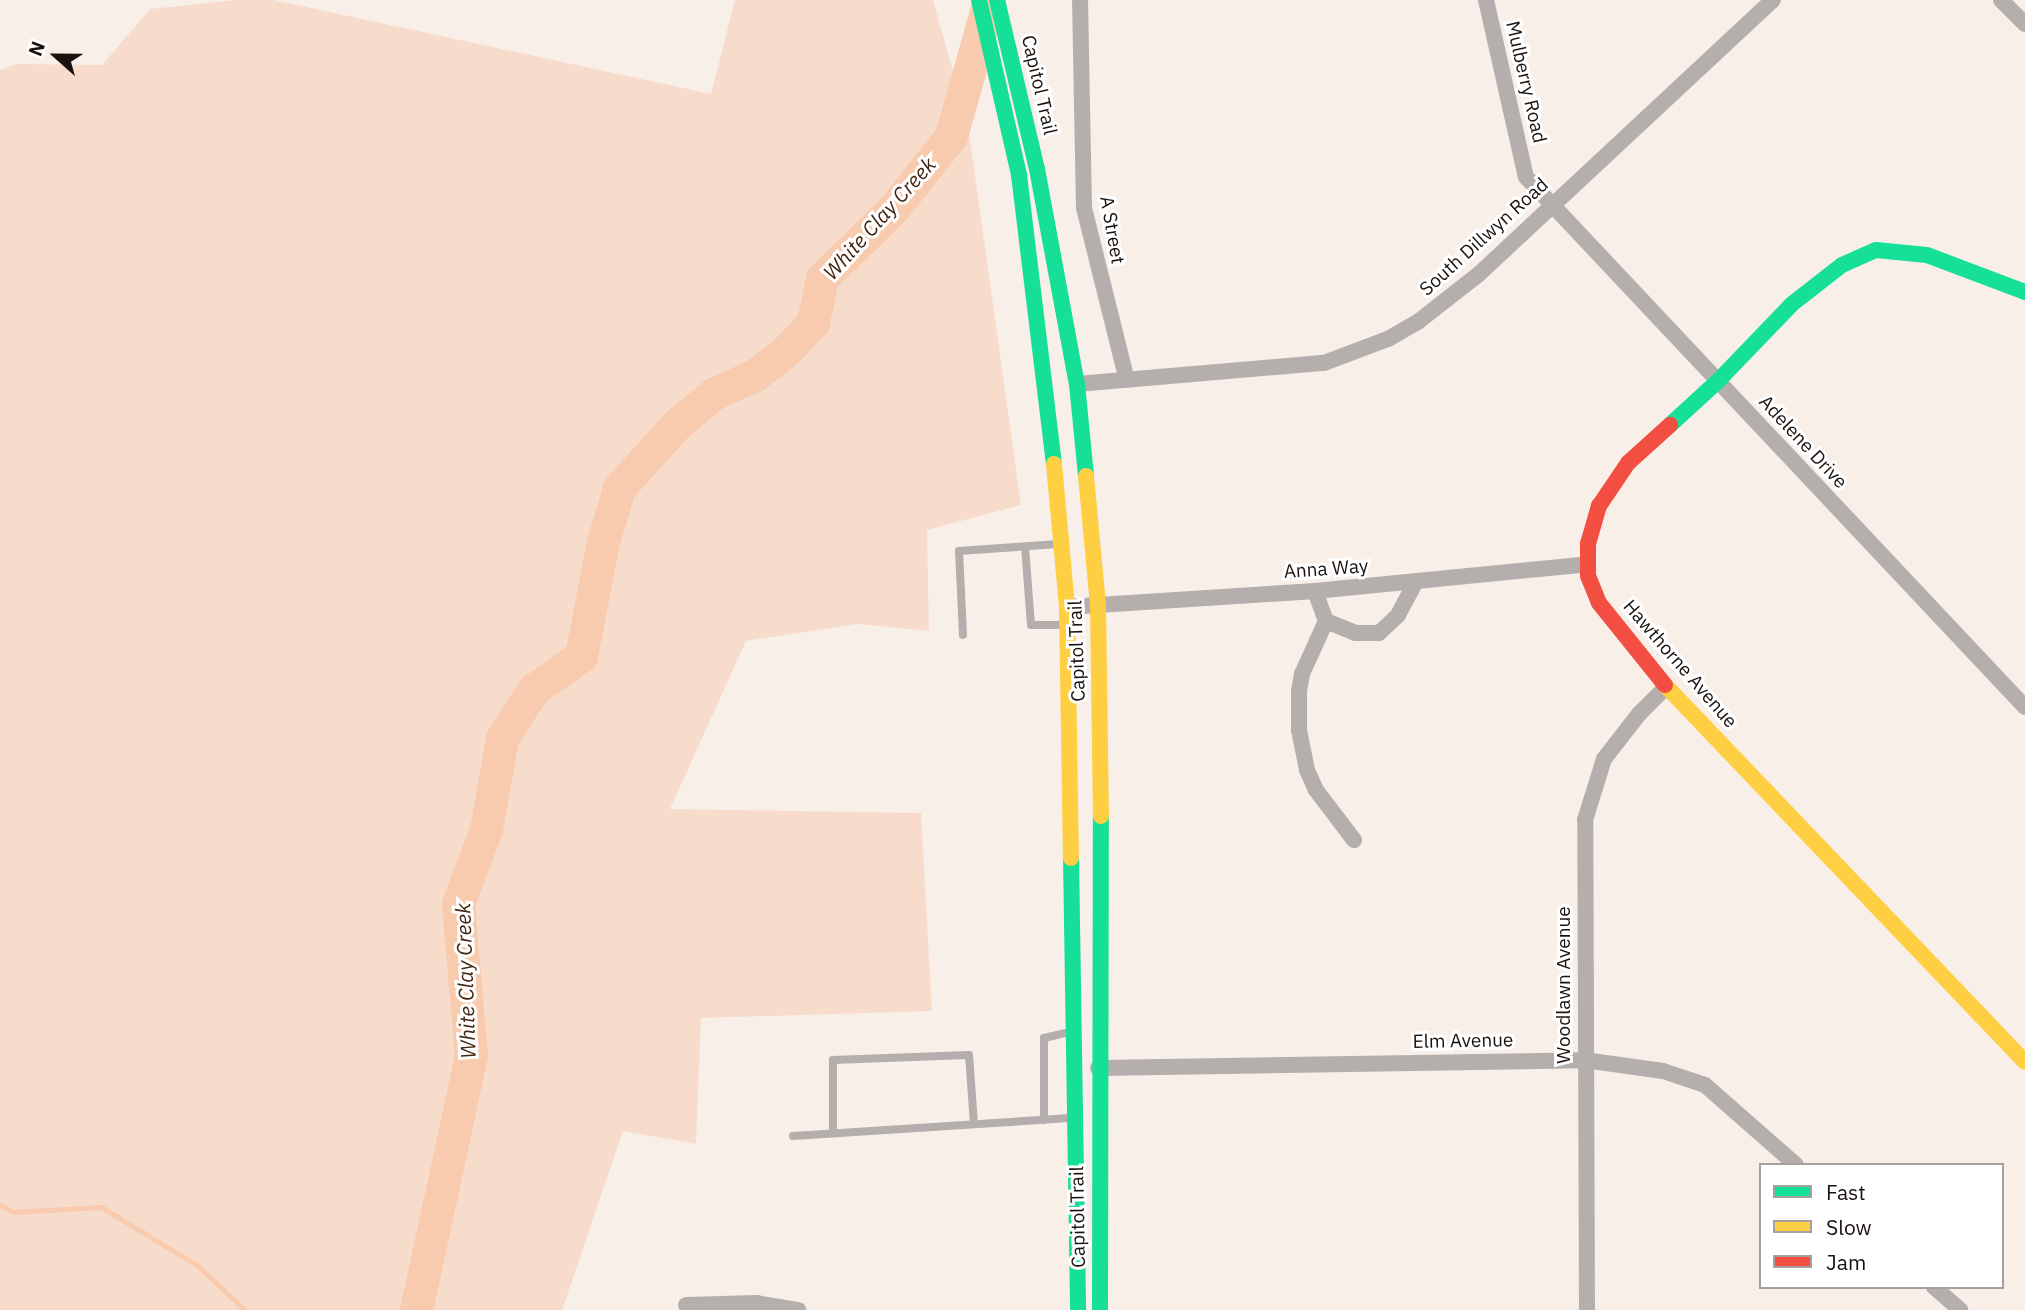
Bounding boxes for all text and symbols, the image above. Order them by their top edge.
street label: Mulberry Road [1501,19,1551,145]
north arrow [21,21,91,91]
street label: Capitol Trail [1016,33,1062,137]
text: N [23,38,50,59]
water label: White Clay Creek [818,152,940,284]
street label: South Dillwyn Road [1415,173,1553,301]
street label: A Street [1095,194,1129,266]
street label: Adelene Drive [1754,391,1852,493]
street label: Anna Way [1283,555,1369,583]
street label: Hawthorne Avenue [1618,595,1742,733]
street label: Capitol Trail [1064,600,1090,702]
water label: White Clay Creek [450,903,480,1059]
street label: Woodlawn Avenue [1553,906,1575,1064]
street label: Elm Avenue [1412,1029,1514,1053]
legend [1759,1163,2004,1289]
street label: Capitol Trail [1066,1166,1090,1268]
text: Fast [1826,1178,1866,1206]
text: Slow [1826,1213,1872,1241]
text: Jam [1826,1248,1866,1276]

